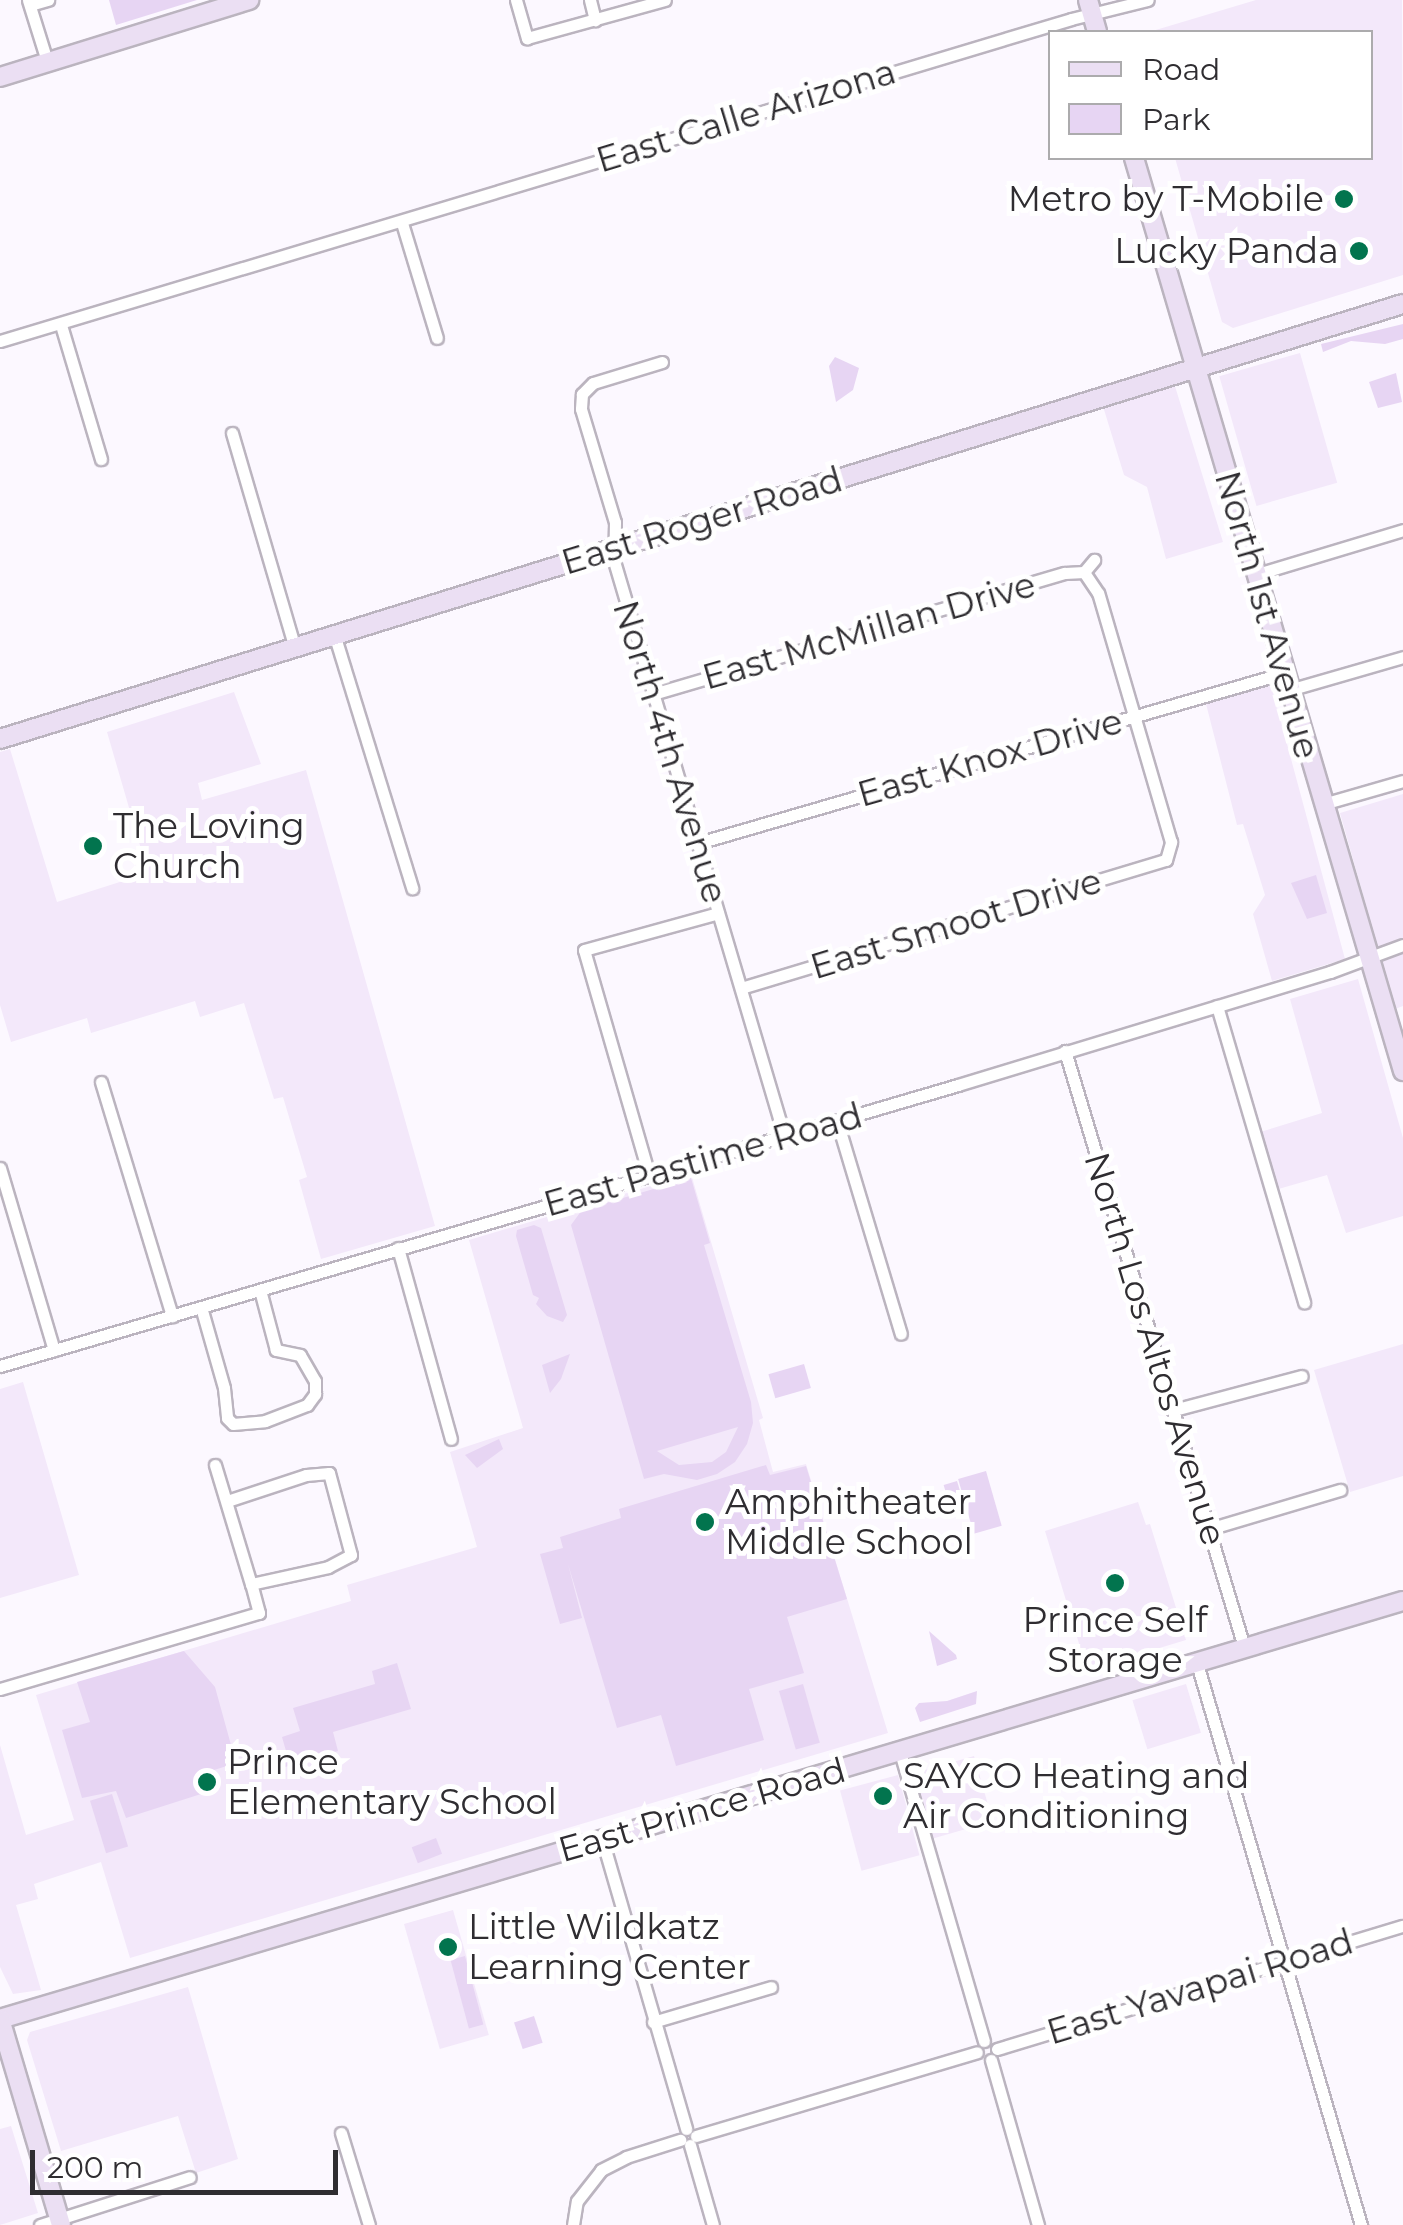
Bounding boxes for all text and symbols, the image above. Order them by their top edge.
legend [1048,30,1373,160]
street label: East Calle Arizona [591,50,901,182]
text: Road [1142,51,1220,88]
text: Park [1142,101,1211,138]
place label: Metro by T-Mobile [1008,178,1324,220]
marker: Metro by T-Mobile [1333,188,1355,210]
place label: Lucky Panda [1114,230,1339,272]
marker: Lucky Panda [1348,240,1370,262]
street label: East Roger Road [557,458,847,584]
street label: North 1st Avenue [1206,466,1328,764]
street label: East McMillan Drive [698,563,1040,699]
street label: North 4th Avenue [604,596,736,908]
street label: East Knox Drive [853,700,1127,816]
place label: The Loving Church [113,805,305,887]
marker: The Loving Church [82,835,104,857]
street label: East Smoot Drive [806,860,1106,988]
street label: East Pastime Road [539,1094,867,1226]
street label: North Los Altos Avenue [1075,1147,1235,1551]
place label: Amphitheater Middle School [725,1481,973,1563]
marker: Amphitheater Middle School [694,1511,716,1533]
marker: Prince Self Storage [1104,1572,1126,1594]
place label: Prince Self Storage [1023,1599,1207,1681]
place label: Prince Elementary School [227,1741,557,1823]
street label: East Prince Road [554,1749,850,1871]
place label: SAYCO Heating and Air Conditioning [903,1755,1249,1837]
marker: Prince Elementary School [196,1771,218,1793]
marker: SAYCO Heating and Air Conditioning [872,1785,894,1807]
place label: Little Wildkatz Learning Center [468,1906,751,1988]
street label: East Yavapai Road [1042,1920,1358,2054]
marker: Little Wildkatz Learning Center [437,1936,459,1958]
scale bar [35,2130,342,2192]
text: 200 m [47,2149,143,2186]

